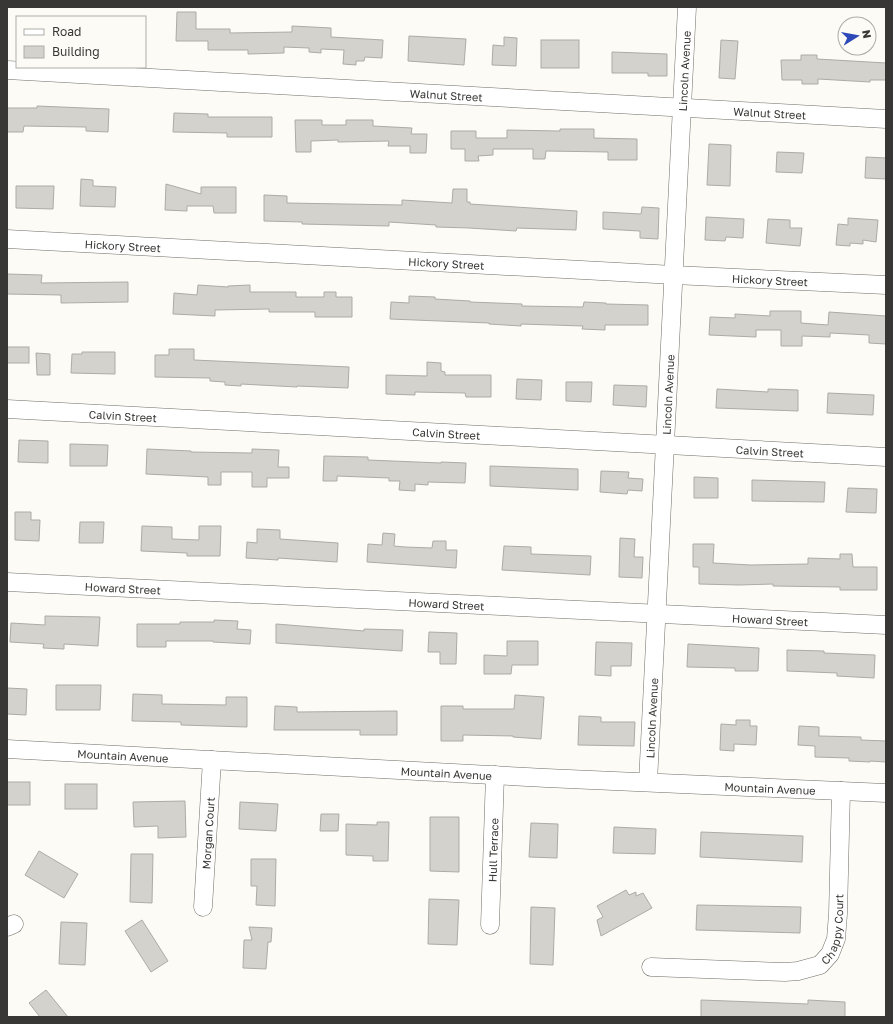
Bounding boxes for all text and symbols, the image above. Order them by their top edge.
legend [16,16,146,68]
north arrow [837,16,877,56]
text: Road [52,24,81,39]
text: N [860,29,874,39]
street label: Lincoln Avenue [675,30,692,111]
text: Building [52,44,100,59]
street label: Walnut Street [409,86,483,103]
street label: Walnut Street [733,104,807,121]
street label: Hickory Street [84,237,161,254]
street label: Hickory Street [408,254,485,271]
street label: Hickory Street [732,271,808,288]
street label: Lincoln Avenue [659,354,676,435]
street label: Calvin Street [88,407,157,424]
street label: Calvin Street [412,425,481,441]
street label: Calvin Street [735,442,804,459]
street label: Howard Street [85,579,161,596]
street label: Howard Street [408,595,485,612]
street label: Howard Street [732,611,808,628]
street label: Lincoln Avenue [643,678,660,759]
street label: Mountain Avenue [77,746,169,764]
street label: Mountain Avenue [400,764,492,782]
street label: Mountain Avenue [724,779,816,796]
street label: Morgan Court [199,797,216,870]
street label: Hull Terrace [485,818,500,882]
street label: Chappy Court [818,894,845,967]

